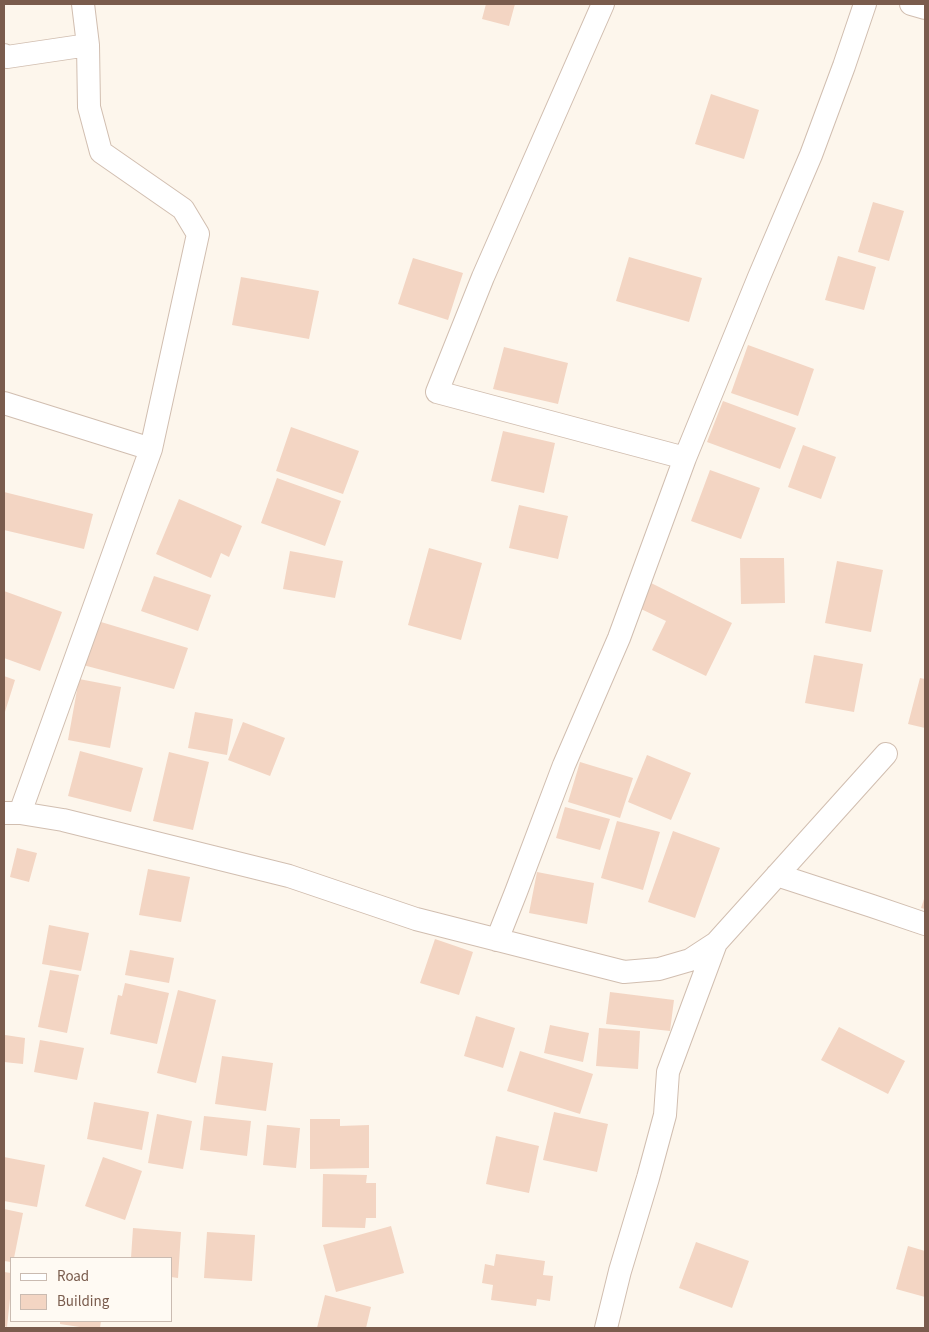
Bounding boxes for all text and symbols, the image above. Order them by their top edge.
legend [10,1257,172,1322]
text: Road [57,1266,89,1287]
text: Building [57,1291,109,1312]

